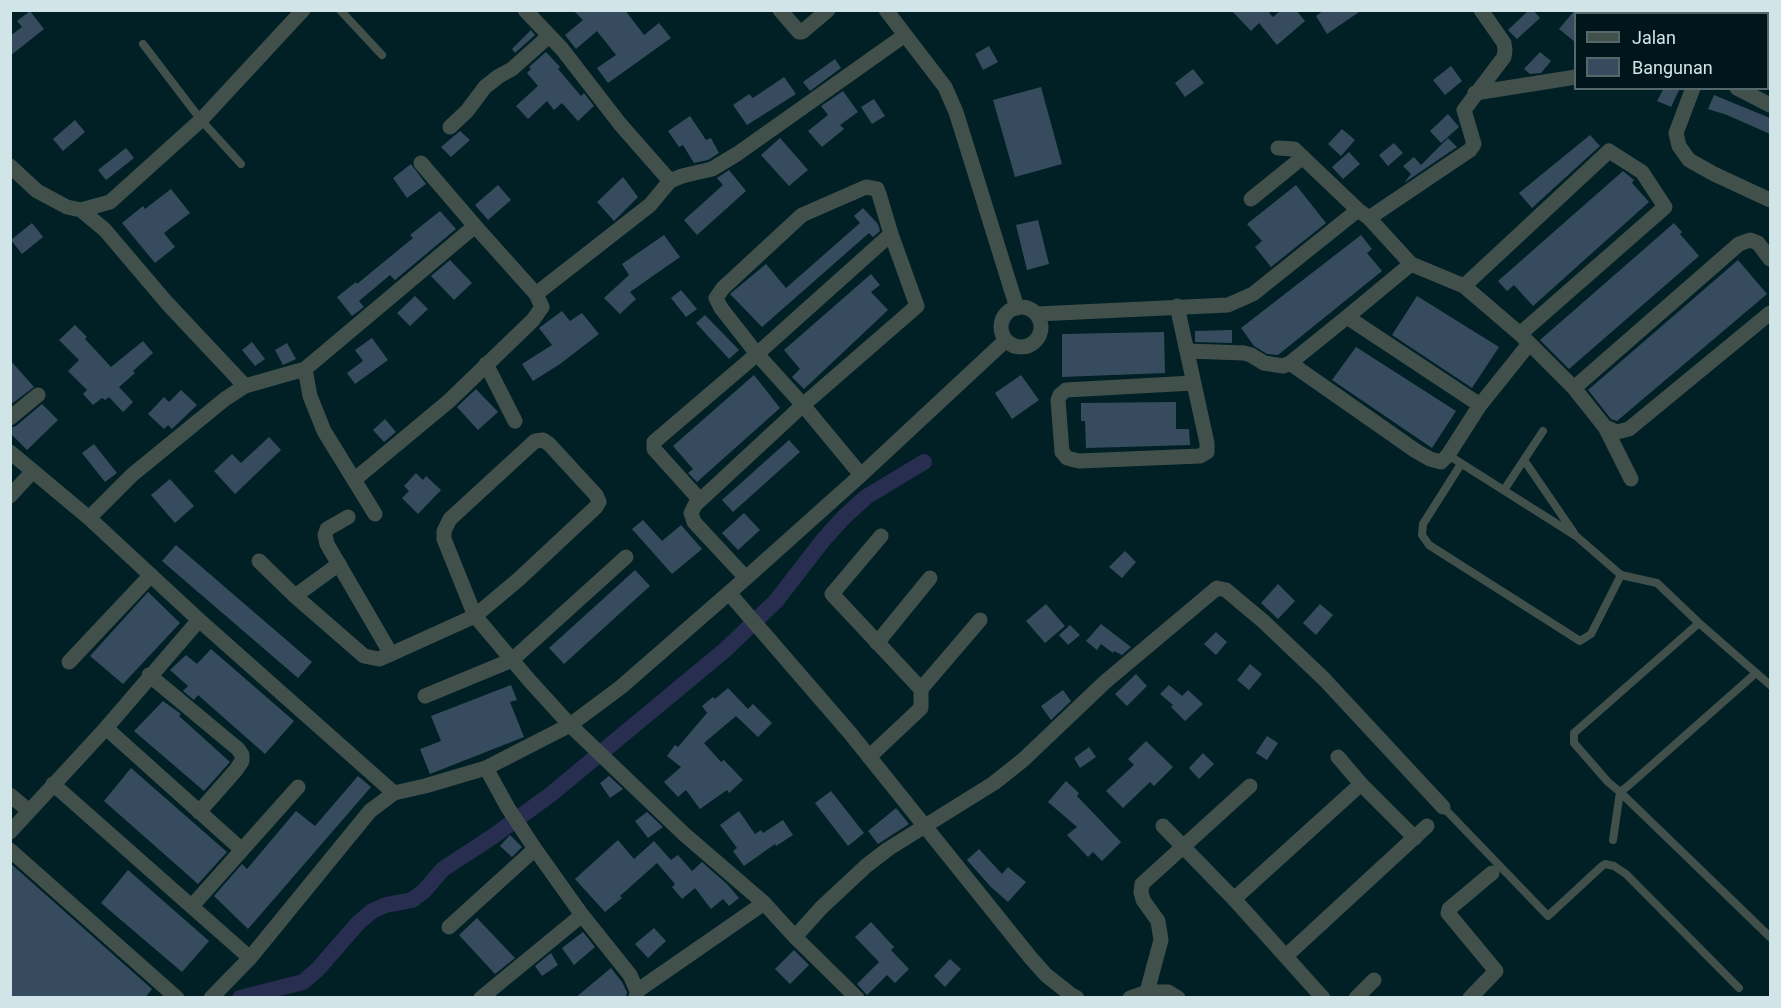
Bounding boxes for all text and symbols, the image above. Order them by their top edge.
legend [1574,12,1769,90]
text: Jalan [1632,27,1676,48]
text: Bangunan [1632,57,1713,78]

